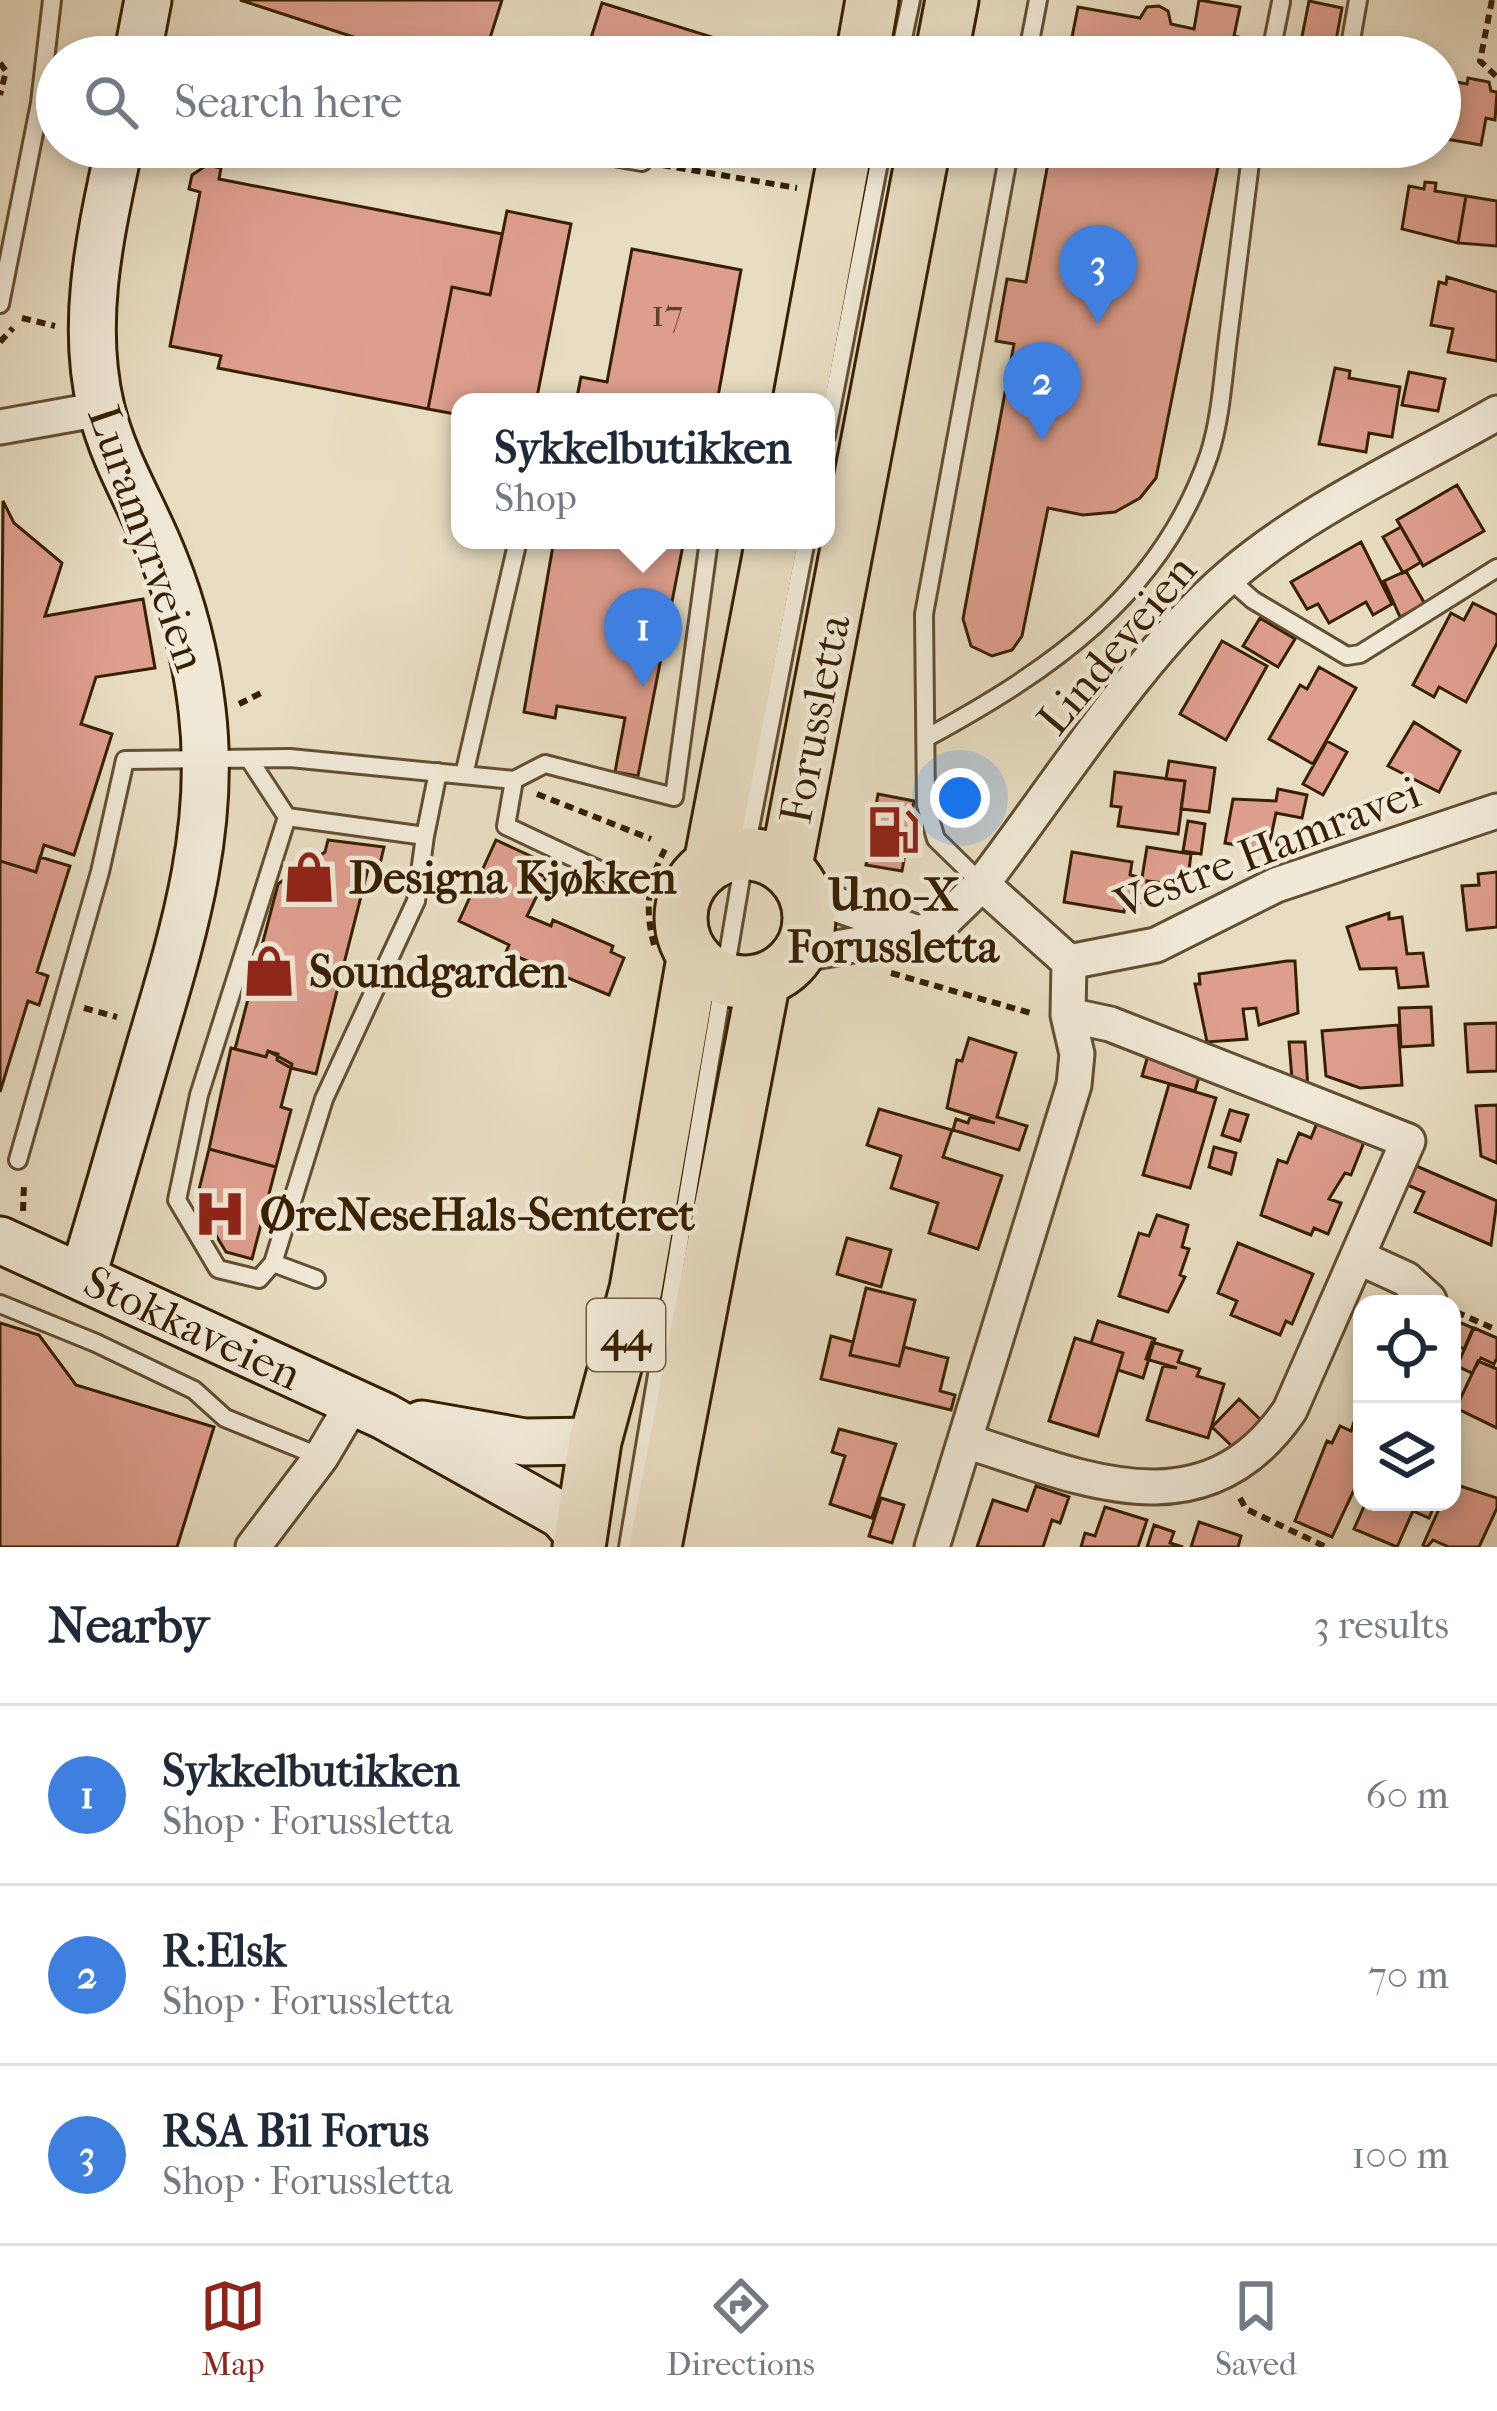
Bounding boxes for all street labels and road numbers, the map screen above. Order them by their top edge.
street label: Luramyrveien [76,399,217,678]
street label: Lindeveien [1027,544,1207,745]
street label: Forussletta [769,609,862,828]
street label: Vestre Hamravei [1107,766,1428,931]
street label: Stokkaveien [75,1255,309,1402]
road number: 44 [587,1299,665,1371]

